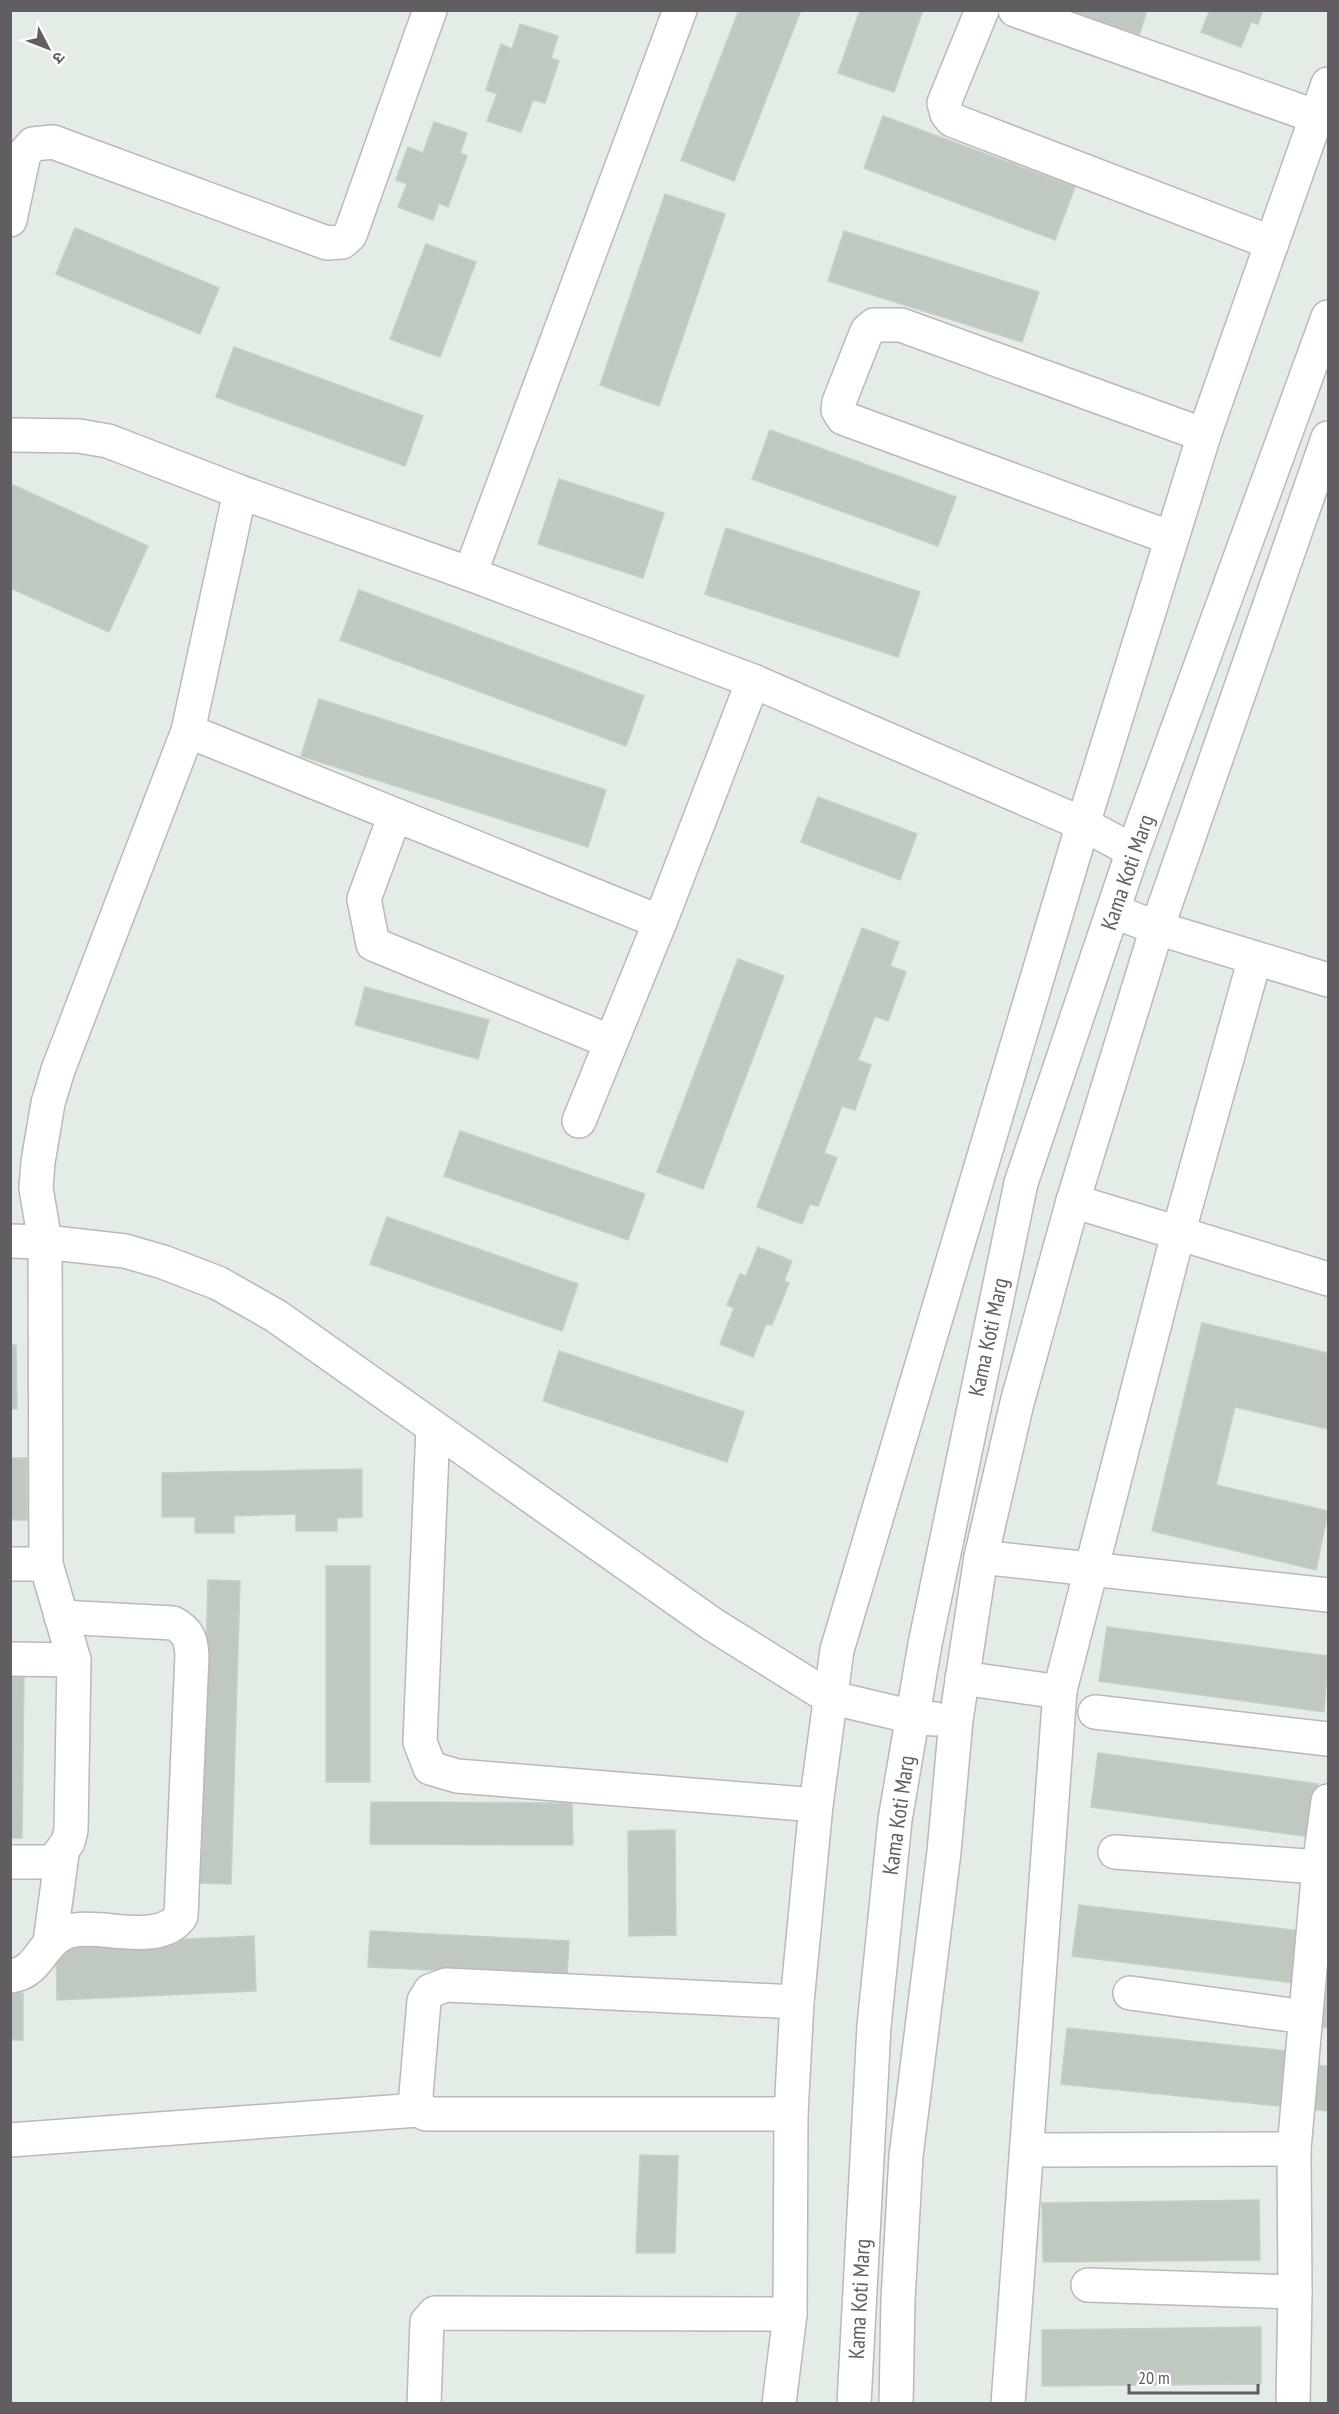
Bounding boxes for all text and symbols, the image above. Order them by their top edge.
north arrow [18,18,78,78]
text: उ [48,48,70,69]
street label: Kama Koti Marg [1094,811,1160,933]
street label: Kama Koti Marg [962,1275,1014,1399]
street label: Kama Koti Marg [876,1753,920,1877]
street label: Kama Koti Marg [842,2238,876,2360]
scale bar [1129,2357,1258,2395]
text: 20 m [1138,2366,1170,2389]

